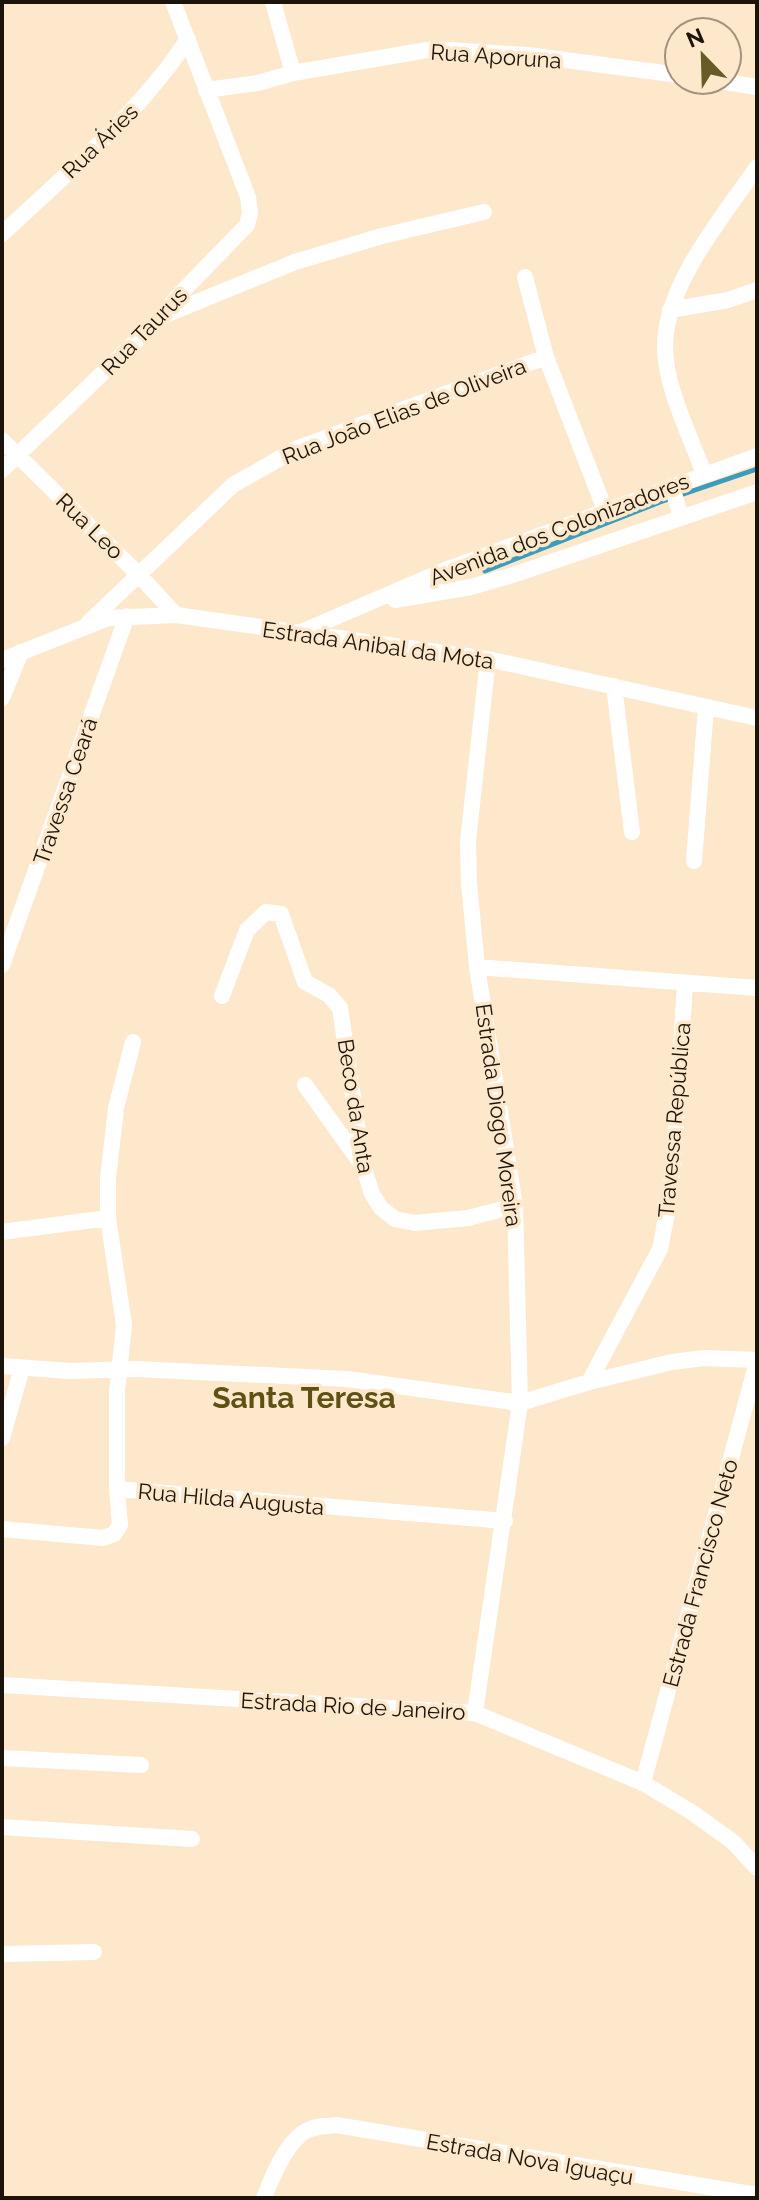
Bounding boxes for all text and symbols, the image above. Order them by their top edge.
north arrow [663,16,743,96]
text: N [682,22,708,53]
street label: Rua Aporuna [430,38,562,74]
street label: Rua Áries [57,99,143,183]
street label: Rua Taurus [96,282,192,380]
street label: Rua Joāo Elias de Oliveira [278,352,530,470]
street label: Avenida dos Colonizadores [426,467,692,591]
street label: Rua Leo [51,488,129,564]
street label: Estrada Anibal da Mota [261,616,495,674]
street label: Travessa Ceará [28,714,102,868]
street label: Estrada Diogo Moreira [470,1002,528,1228]
street label: Travessa República [653,1021,695,1219]
street label: Beco da Anta [333,1037,379,1175]
district label: Santa Teresa [212,1380,396,1415]
street label: Estrada Francisco Neto [657,1456,743,1690]
street label: Rua Hilda Augusta [137,1478,325,1520]
street label: Estrada Rio de Janeiro [240,1687,466,1725]
street label: Estrada Nova Iguaçu [424,2128,636,2190]

